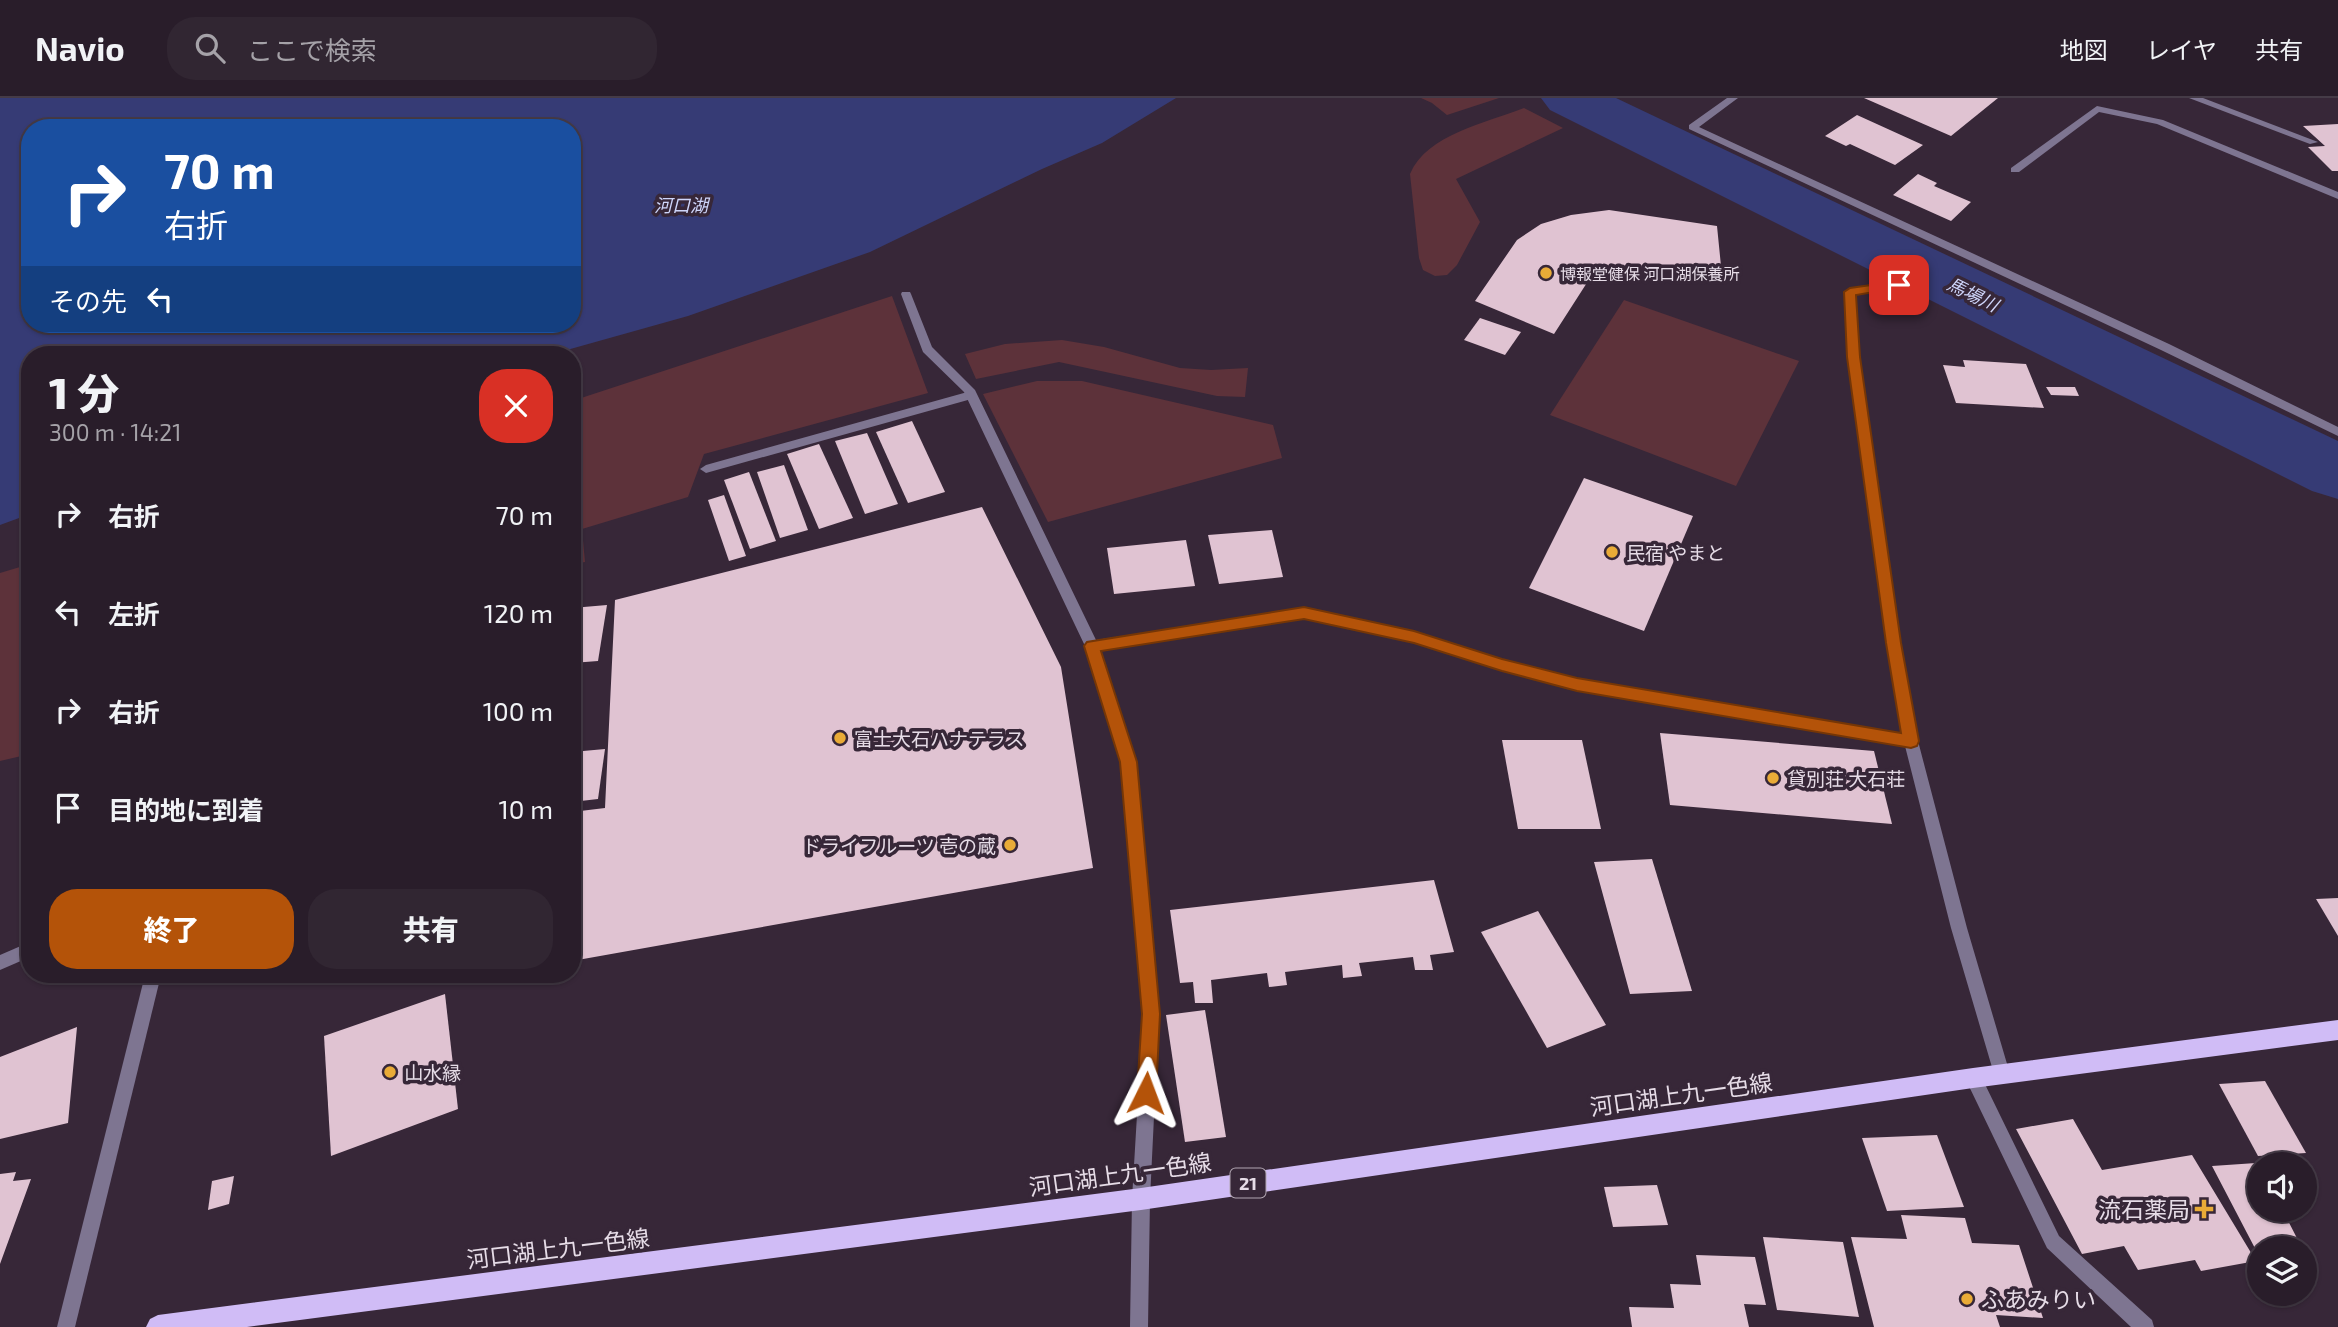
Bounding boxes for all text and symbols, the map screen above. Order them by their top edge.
search box [167,17,657,80]
text: Navio [35,28,125,68]
icon: search [191,29,229,67]
text: ここで検索 [247,34,377,65]
text: 地図 [2060,35,2108,64]
text: レイヤ [2146,35,2217,64]
text: 共有 [2255,35,2303,64]
text: 70 m [164,140,275,199]
icon: right [49,147,140,238]
water label: 河口湖 [654,194,711,216]
text: 右折 [164,205,228,243]
pin [1869,255,1929,315]
place label: 博報堂健保 河口湖保養所 [1560,264,1740,283]
marker: 博報堂健保 河口湖保養所 [1538,265,1554,281]
icon: arrive [1880,266,1918,304]
water label: 馬場川 [1944,272,2004,317]
icon: left [141,280,179,318]
text: その先 [49,285,127,316]
text: 1 分 [49,367,119,417]
button: close [479,369,553,443]
text: 300 m · 14:21 [49,418,181,446]
icon: right [49,495,87,533]
text: 70 m [495,499,553,530]
text: 右折 [108,500,160,531]
place label: 民宿 やまと [1626,541,1725,564]
marker: 民宿 やまと [1604,544,1620,560]
icon: left [49,593,87,631]
text: 120 m [484,597,553,628]
text: 左折 [108,598,160,629]
icon: right [49,691,87,729]
text: 100 m [483,695,553,726]
text: 右折 [108,696,160,727]
place label: 富士大石ハナテラス [854,727,1025,750]
marker: 富士大石ハナテラス [832,730,848,746]
place label: 貸別荘 大石荘 [1787,767,1905,790]
marker: 貸別荘 大石荘 [1765,770,1781,786]
icon: arrive [49,789,87,827]
text: 10 m [498,793,553,824]
text: 目的地に到着 [108,794,264,825]
place label: ドライフルーツ 壱の蔵 [802,834,996,857]
marker: ドライフルーツ 壱の蔵 [1002,837,1018,853]
button: 終了 [49,889,294,969]
button: 共有 [308,889,553,969]
position arrow [1109,1056,1183,1130]
place label: 山水縁 [404,1061,461,1084]
marker: 山水縁 [382,1064,398,1080]
street label: 河口湖上九一色線 [1588,1067,1774,1121]
street label: 河口湖上九一色線 [1027,1147,1213,1201]
map controls [2247,1152,2317,1306]
button: sound [2247,1152,2317,1222]
road number: 21 [1230,1168,1266,1198]
place label: 流石薬局 [2098,1195,2190,1223]
marker: 流石薬局 [2196,1201,2212,1217]
street label: 河口湖上九一色線 [465,1223,651,1273]
button: layers [2247,1236,2317,1306]
place label: ふあみりい [1981,1285,2096,1313]
marker: ふあみりい [1959,1291,1975,1307]

